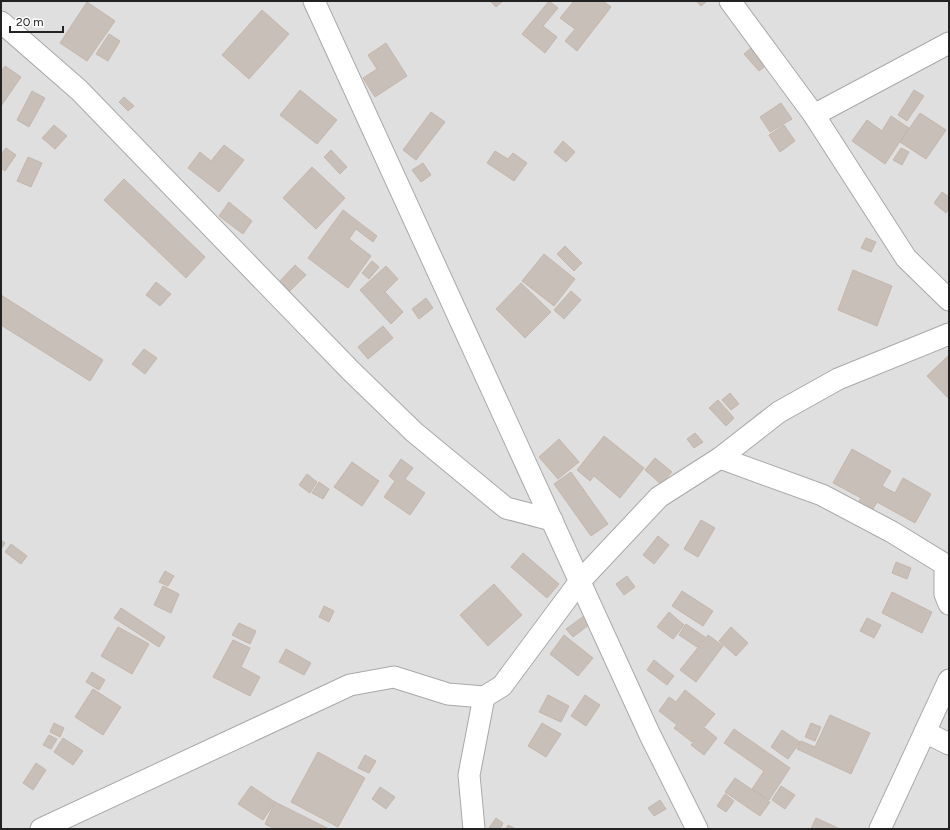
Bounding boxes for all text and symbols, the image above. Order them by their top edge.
scale bar [10,8,63,34]
text: 20 m [16,15,44,29]

